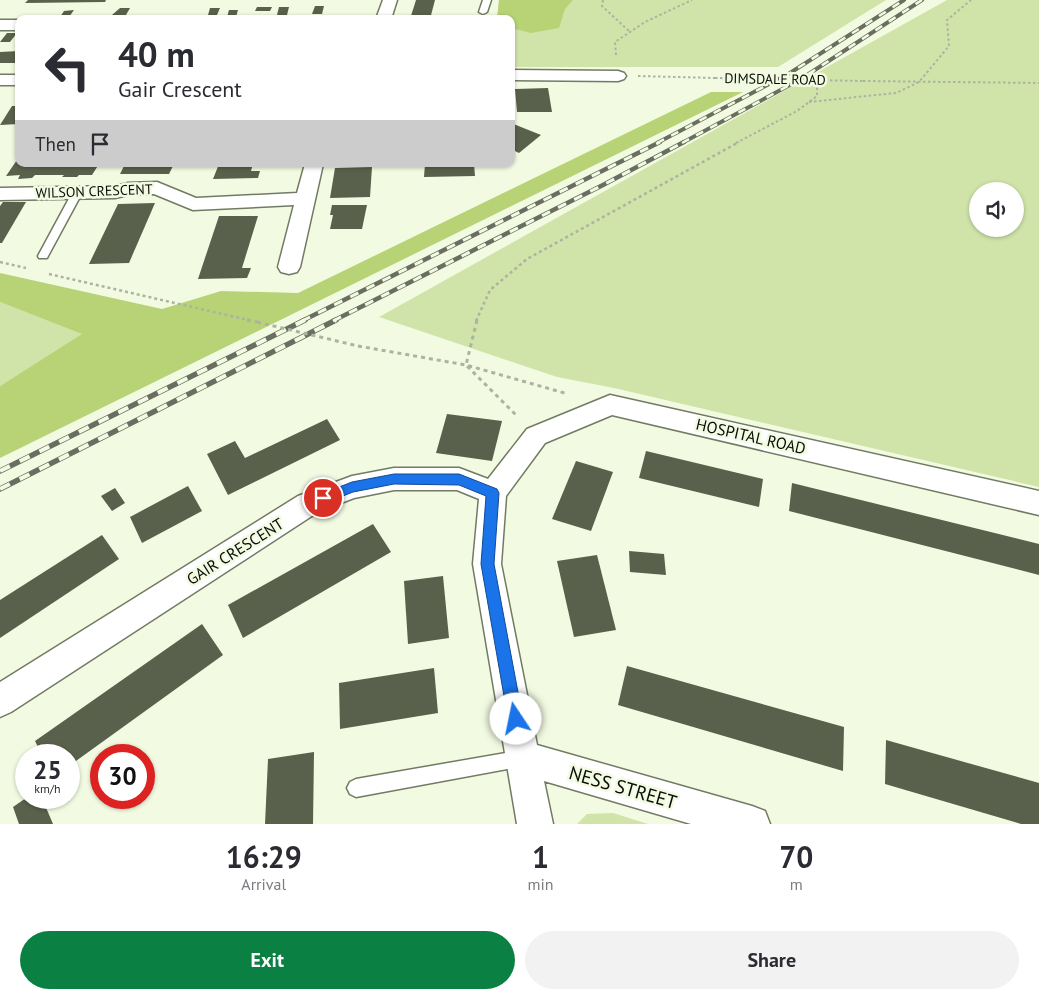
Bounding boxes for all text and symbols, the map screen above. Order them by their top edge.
text: 40 m [118,31,195,77]
icon: left [35,35,100,100]
street label: DIMSDALE ROAD [724,69,826,89]
text: Gair Crescent [118,75,242,103]
icon: arrive [86,130,114,158]
text: Then [35,132,76,156]
street label: WILSON CRESCENT [35,180,153,202]
map controls [969,182,1024,237]
button: sound [969,182,1024,237]
street label: HOSPITAL ROAD [694,414,808,458]
pin [302,477,344,519]
icon: arrive [309,484,337,512]
street label: GAIR CRESCENT [183,513,287,589]
position arrow [489,692,541,744]
speed limit sign: 30 [90,744,155,809]
text: 25 [33,754,62,786]
street label: NESS STREET [566,760,680,814]
text: km/h [34,781,61,796]
text: 16:29 [226,837,302,876]
text: 1 [532,837,549,876]
text: 70 [779,837,813,876]
text: Arrival [241,874,286,894]
text: min [528,874,554,894]
text: m [790,874,803,894]
button: Exit [20,931,515,989]
button: Share [525,931,1019,989]

